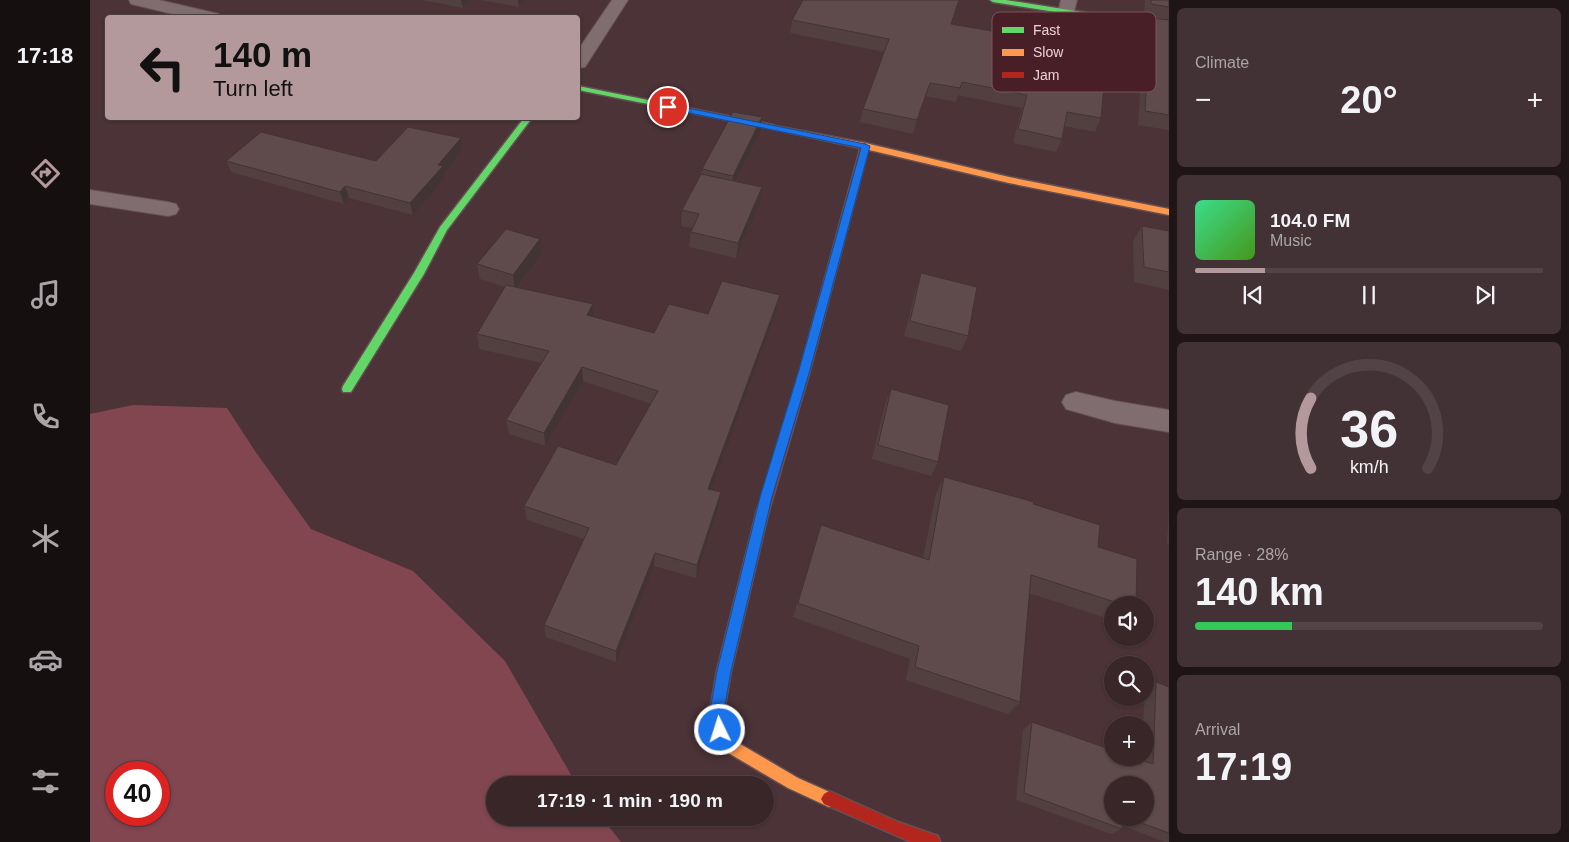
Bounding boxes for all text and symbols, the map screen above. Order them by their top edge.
legend [992,12,1156,92]
text: Fast [1033,22,1060,38]
icon: left [130,35,195,100]
text: 140 m [213,35,312,74]
text: 17:18 [17,43,73,68]
text: Slow [1033,44,1064,60]
text: Climate [1195,54,1249,71]
text: Jam [1033,67,1059,83]
text: Turn left [213,76,293,101]
text: 20° [1340,79,1398,121]
text: − [1195,84,1211,115]
text: + [1527,84,1543,115]
pin [647,86,689,128]
icon: arrive [654,93,682,121]
icon: directions [28,156,63,191]
text: 104.0 FM [1270,210,1350,231]
text: Music [1270,232,1312,249]
icon: music [28,277,63,312]
icon: previous [1239,281,1267,309]
icon: pause [1355,281,1383,309]
icon: next [1471,281,1499,309]
icon: phone [28,399,63,434]
text: 36 [1340,400,1398,458]
text: km/h [1350,457,1388,477]
icon: climate [28,521,63,556]
text: Range · 28% [1195,546,1288,563]
text: 140 km [1195,571,1324,613]
map controls [1104,596,1154,826]
button: sound [1104,596,1154,646]
icon: car [28,642,63,677]
button: search [1104,656,1154,706]
position arrow [693,703,745,755]
button: + [1104,716,1154,766]
text: Arrival [1195,721,1240,738]
text: 17:19 [1195,746,1292,788]
speed limit sign: 40 [105,761,170,826]
icon: filters [28,764,63,799]
button: − [1104,776,1154,826]
text: 17:19 · 1 min · 190 m [537,790,723,811]

